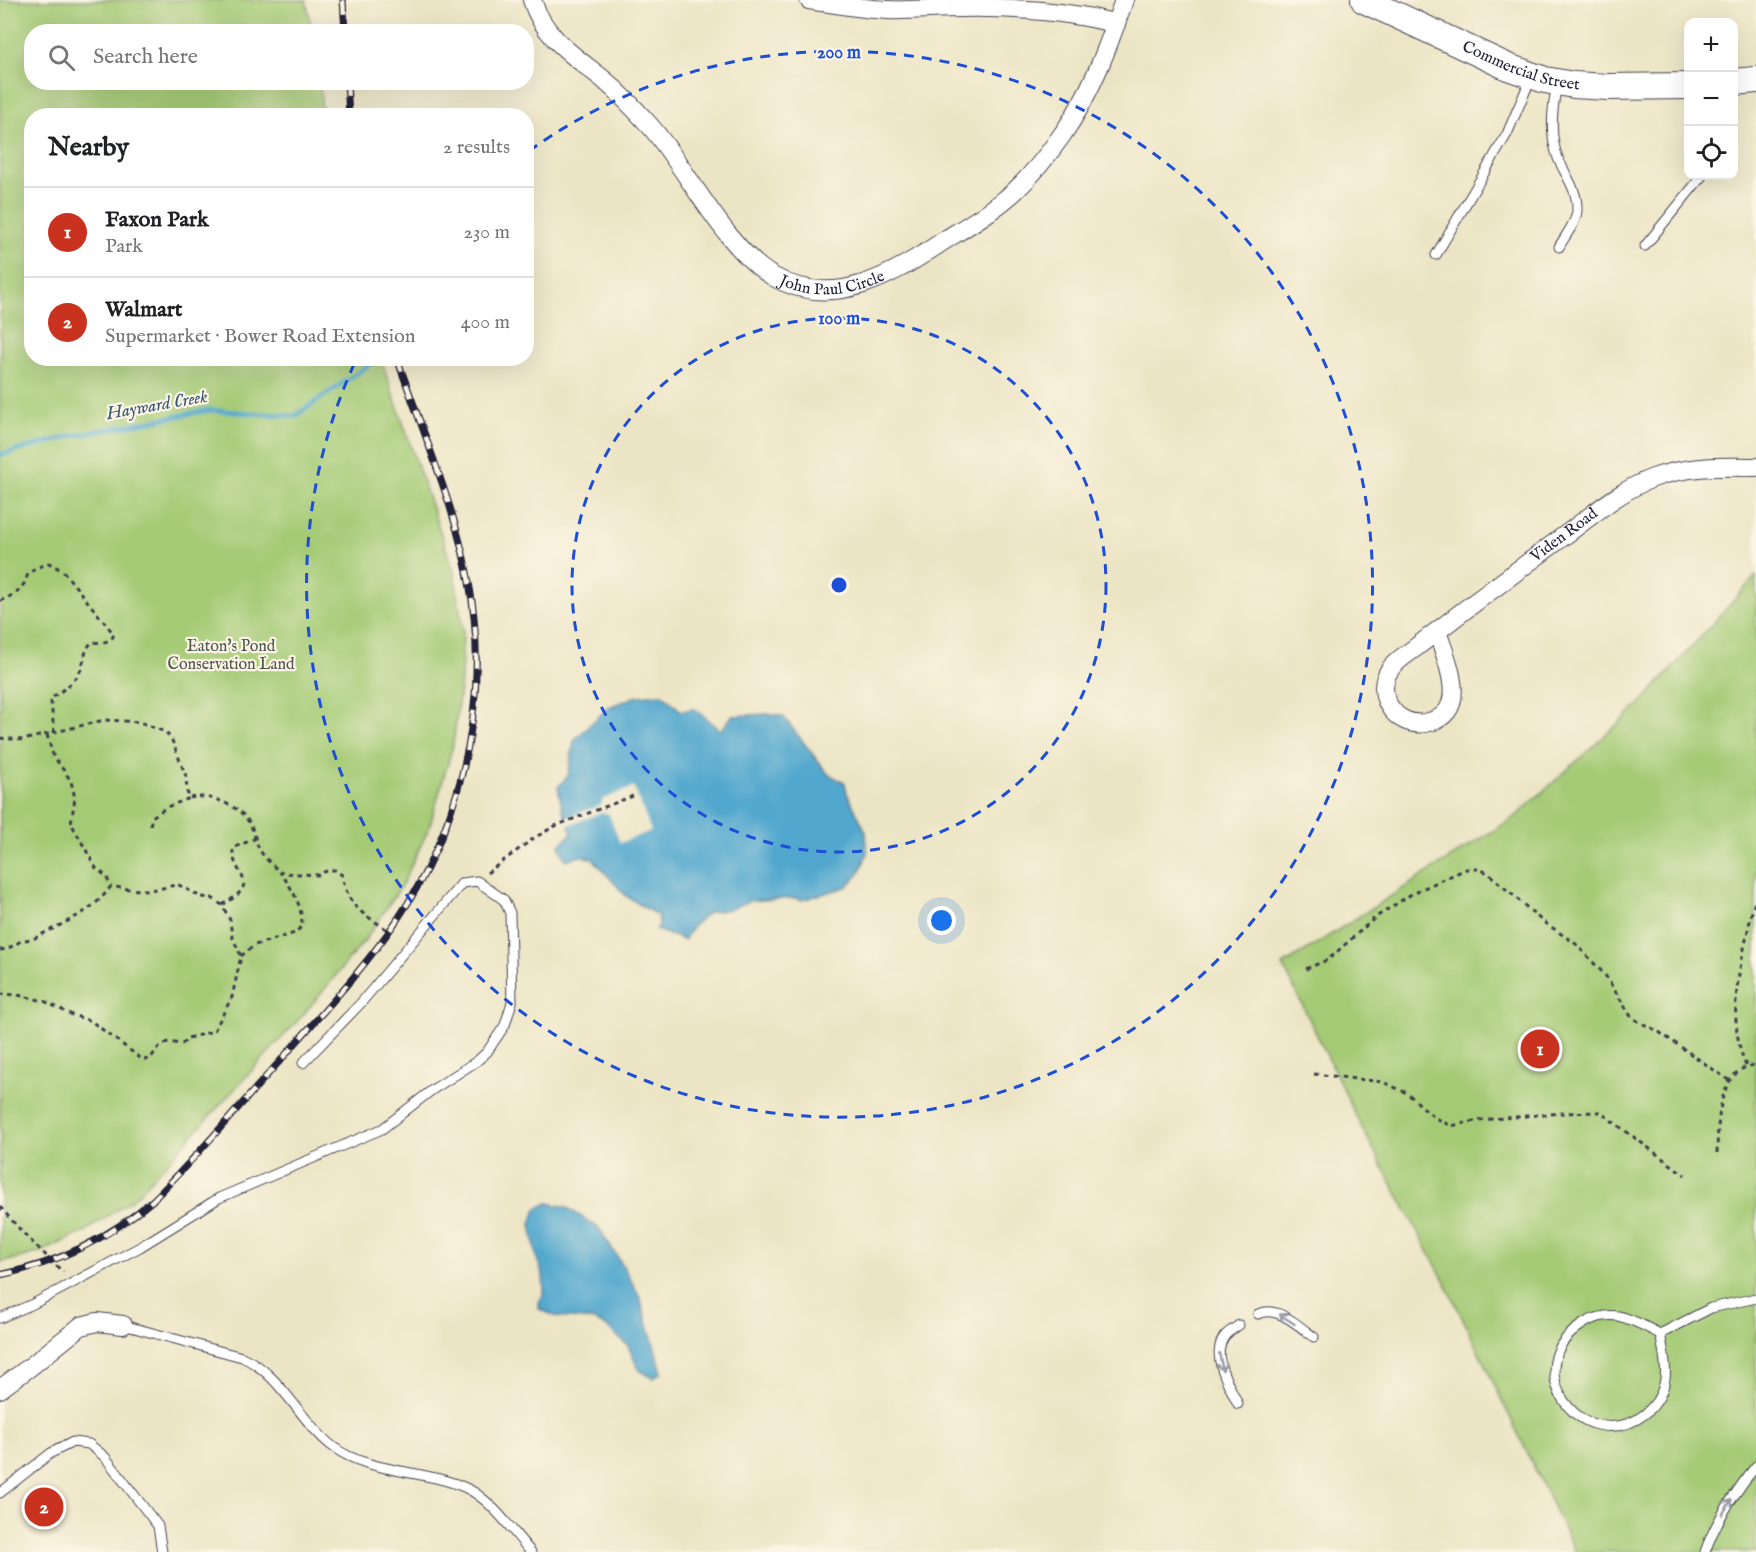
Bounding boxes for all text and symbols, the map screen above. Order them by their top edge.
map controls [1684,18,1738,180]
button: + [1684,18,1738,72]
search box [24,24,534,90]
street label: Commercial Street [1459,37,1580,95]
icon: search [45,41,78,74]
text: 200 m [817,42,861,65]
text: Search here [93,43,198,71]
button: − [1684,72,1738,126]
button: locate [1684,126,1738,180]
text: Nearby [48,131,129,164]
text: 2 results [443,135,510,160]
text: Faxon Park [105,206,209,234]
text: 1 [64,220,71,245]
text: 230 m [464,220,510,245]
text: Park [105,234,143,259]
street label: John Paul Circle [774,267,888,301]
text: Walmart [105,296,182,324]
text: 100 m [818,308,860,331]
text: 2 [63,310,72,335]
text: 400 m [461,310,510,335]
text: Supermarket · Bower Road Extension [105,324,415,349]
water label: Hayward Creek [104,386,209,426]
street label: Viden Road [1526,504,1602,568]
centre of rings [829,575,849,595]
park label: Eaton's Pond Conservation Land [168,637,295,675]
your location [927,906,956,935]
pin: 1 [1520,1026,1560,1072]
one-way arrow [1280,1313,1296,1325]
one-way arrow [1216,1352,1227,1372]
pin: 2 [24,1484,63,1530]
one-way arrow [1722,1499,1734,1516]

